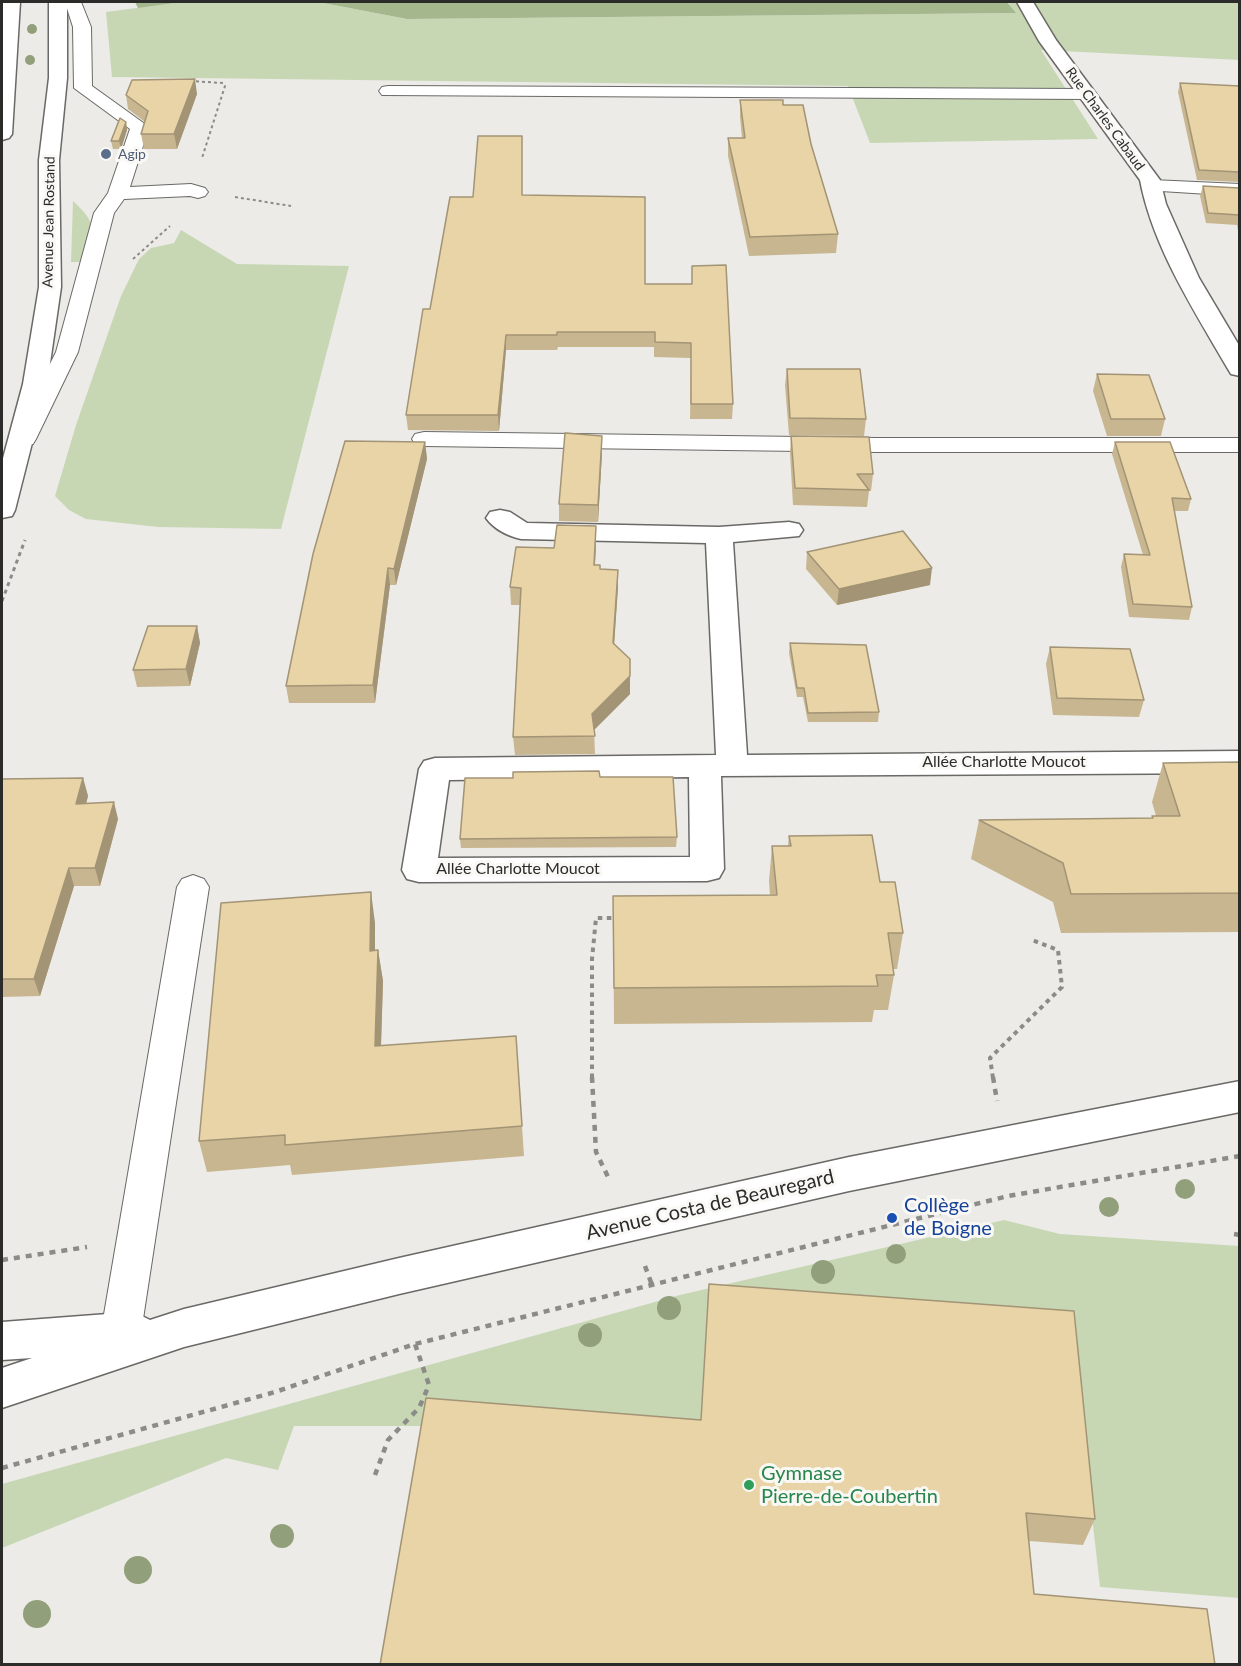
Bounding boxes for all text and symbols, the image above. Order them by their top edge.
street label: Rue Charles Cabaud [1062,64,1148,174]
place label: Agip [118,146,146,162]
marker: Agip [99,147,113,161]
street label: Avenue Jean Rostand [39,156,59,288]
street label: Allée Charlotte Moucot [922,752,1086,772]
street label: Allée Charlotte Moucot [436,859,600,879]
street label: Avenue Costa de Beauregard [584,1165,836,1245]
place label: Collège de Boigne [904,1194,992,1241]
marker: Collège de Boigne [885,1211,899,1225]
place label: Gymnase Pierre-de-Coubertin [761,1462,938,1509]
marker: Gymnase Pierre-de-Coubertin [742,1478,756,1492]

